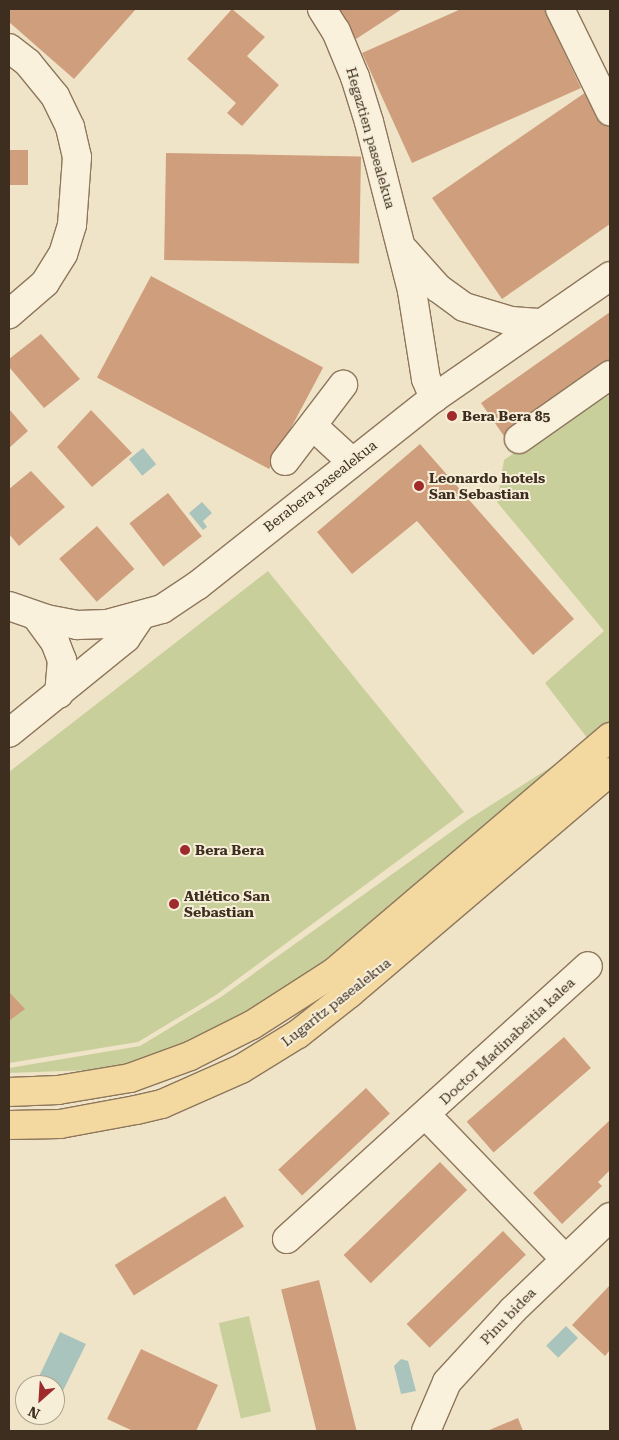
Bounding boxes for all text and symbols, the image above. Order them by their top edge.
street label: Hegaztien pasealekua [343,65,399,211]
place label: Bera Bera 85 [462,408,550,424]
marker: Bera Bera 85 [446,410,458,422]
street label: Berabera pasealekua [260,437,380,535]
place label: Leonardo hotels San Sebastian [429,470,545,502]
marker: Leonardo hotels San Sebastian [413,480,425,492]
place label: Bera Bera [195,842,264,858]
marker: Bera Bera [179,844,191,856]
place label: Atlético San Sebastian [184,888,270,920]
marker: Atlético San Sebastian [168,898,180,910]
street label: Lugaritz pasealekua [278,954,394,1050]
street label: Doctor Madinabeitia kalea [436,974,578,1108]
street label: Pinu bidea [477,1284,539,1348]
north arrow [15,1375,65,1425]
text: N [26,1403,42,1422]

